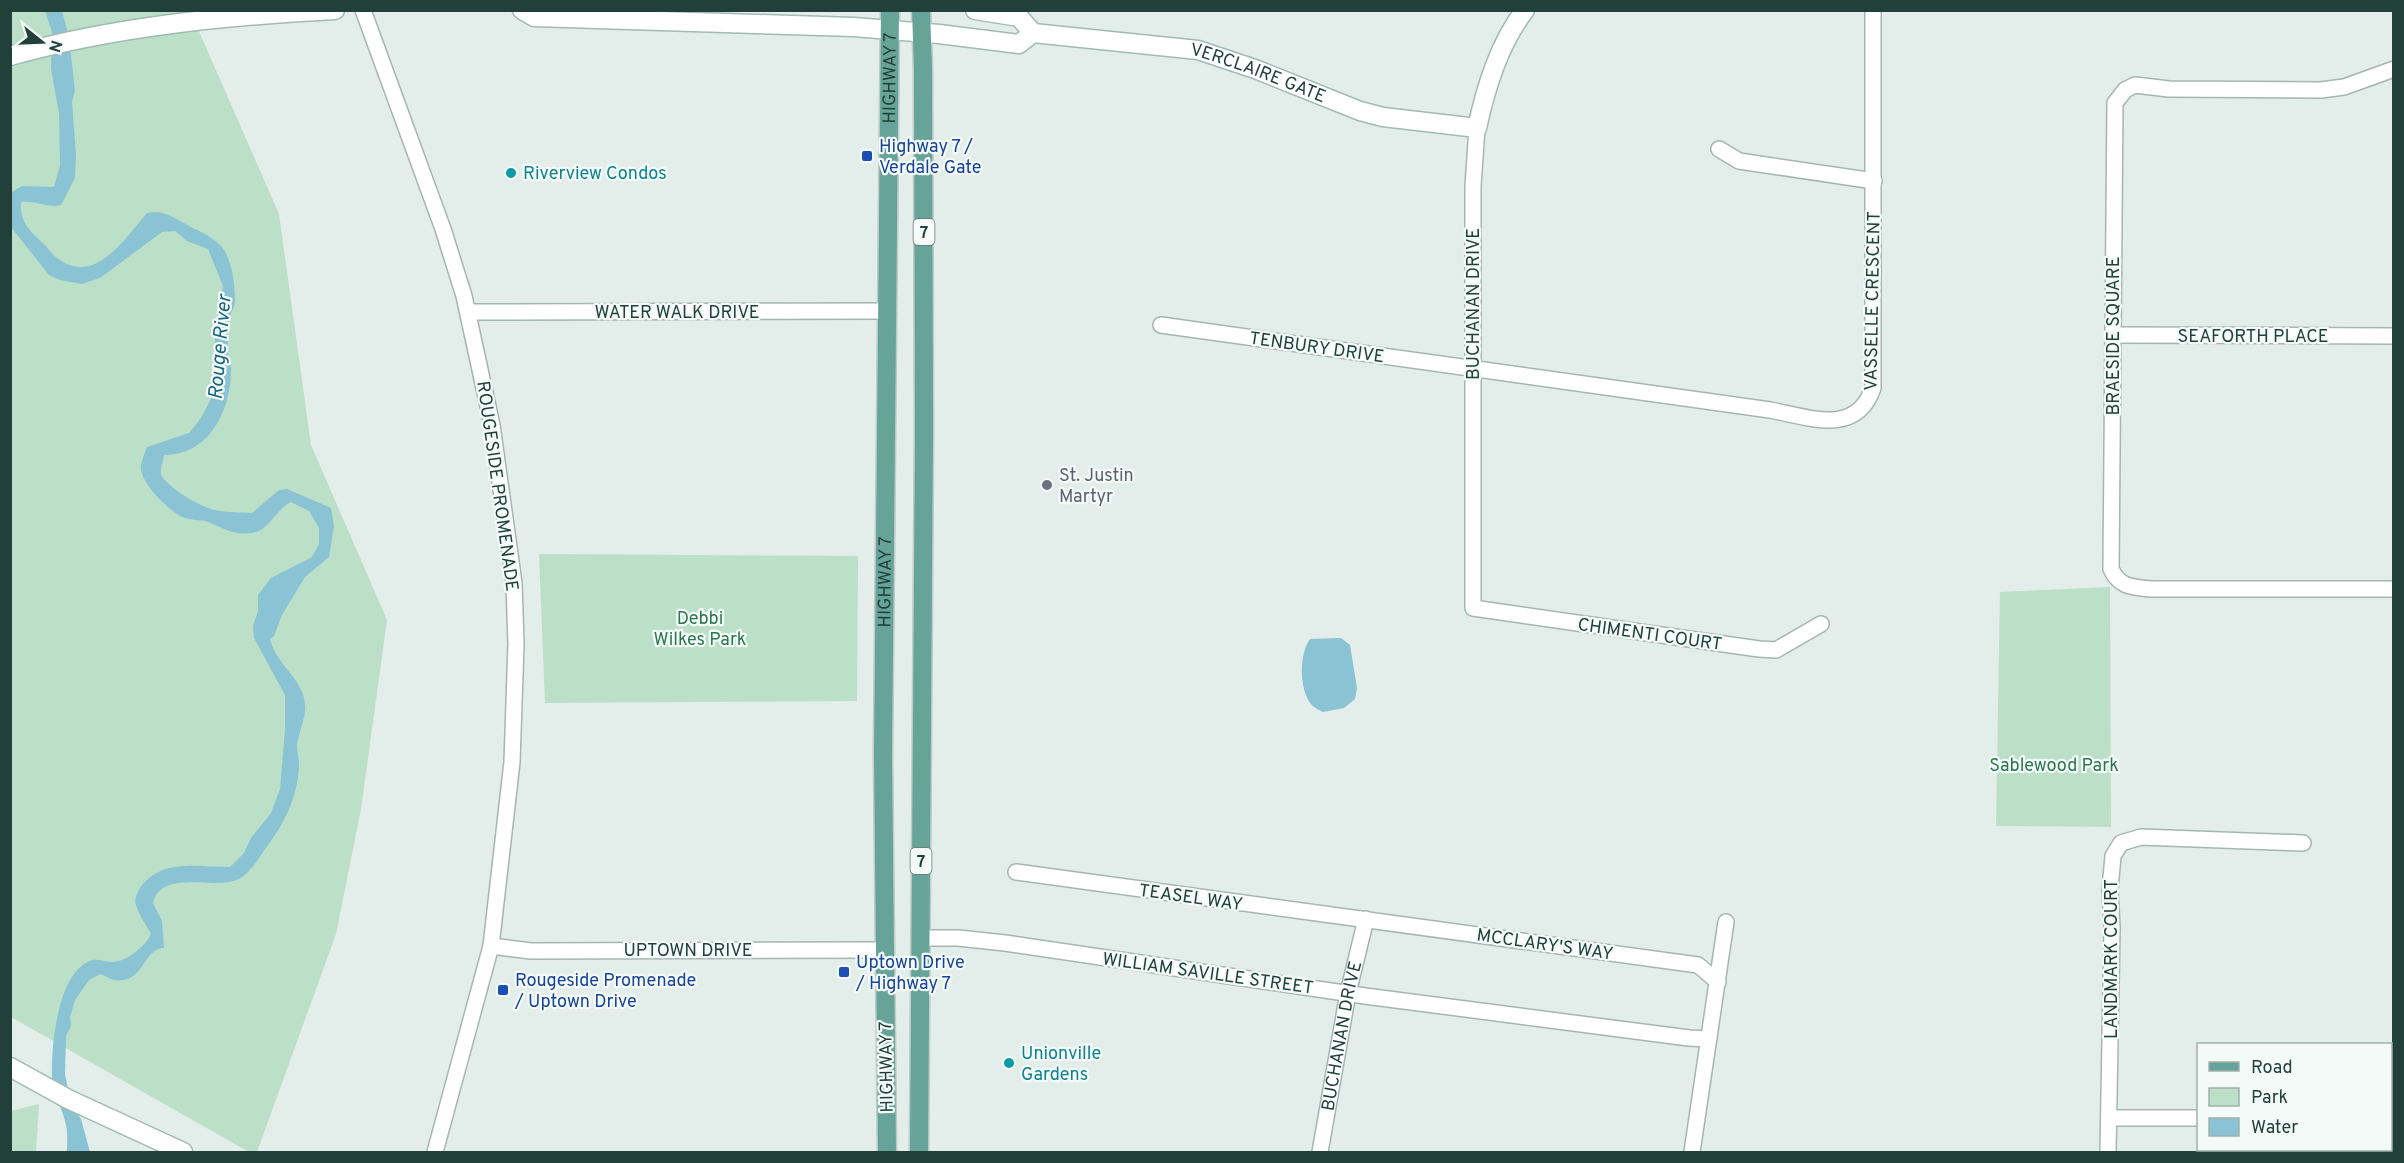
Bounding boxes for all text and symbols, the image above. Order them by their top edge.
north arrow [12,12,72,72]
street label: HIGHWAY 7 [879,32,903,124]
text: N [43,37,66,55]
street label: VERCLAIRE GATE [1189,39,1329,109]
place label: Highway 7 / Verdale Gate [879,136,982,180]
marker: Highway 7 / Verdale Gate [860,149,874,163]
place label: Riverview Condos [523,163,667,186]
marker: Riverview Condos [504,166,518,180]
street label: VASSELLE CRESCENT [1860,211,1887,391]
road number: 7 [914,219,934,245]
street label: BUCHANAN DRIVE [1463,228,1486,380]
street label: BRAESIDE SQUARE [2103,257,2126,415]
water label: Rouge River [203,292,239,401]
street label: WATER WALK DRIVE [594,302,760,325]
street label: SEAFORTH PLACE [2178,326,2328,349]
street label: TENBURY DRIVE [1248,328,1386,369]
street label: ROUGESIDE PROMENADE [470,380,523,593]
place label: St. Justin Martyr [1059,465,1134,509]
marker: St. Justin Martyr [1040,478,1054,492]
street label: HIGHWAY 7 [874,536,898,628]
park label: Debbi Wilkes Park [654,608,746,652]
street label: CHIMENTI COURT [1576,614,1723,657]
park label: Sablewood Park [1989,755,2119,778]
road number: 7 [910,848,932,874]
street label: LANDMARK COURT [2101,879,2124,1039]
street label: TEASEL WAY [1137,880,1244,917]
street label: MCCLARY'S WAY [1475,925,1615,966]
street label: UPTOWN DRIVE [623,940,753,963]
street label: WILLIAM SAVILLE STREET [1101,948,1315,1001]
place label: Uptown Drive / Highway 7 [855,952,965,996]
street label: BUCHANAN DRIVE [1317,959,1368,1113]
marker: Uptown Drive / Highway 7 [837,965,851,979]
place label: Rougeside Promenade / Uptown Drive [514,970,696,1014]
marker: Rougeside Promenade / Uptown Drive [496,983,510,997]
street label: HIGHWAY 7 [875,1021,900,1113]
place label: Unionville Gardens [1021,1043,1101,1087]
legend [2197,1043,2392,1151]
marker: Unionville Gardens [1002,1056,1016,1070]
text: Road [2251,1057,2293,1080]
text: Park [2251,1087,2288,1110]
text: Water [2251,1117,2298,1140]

